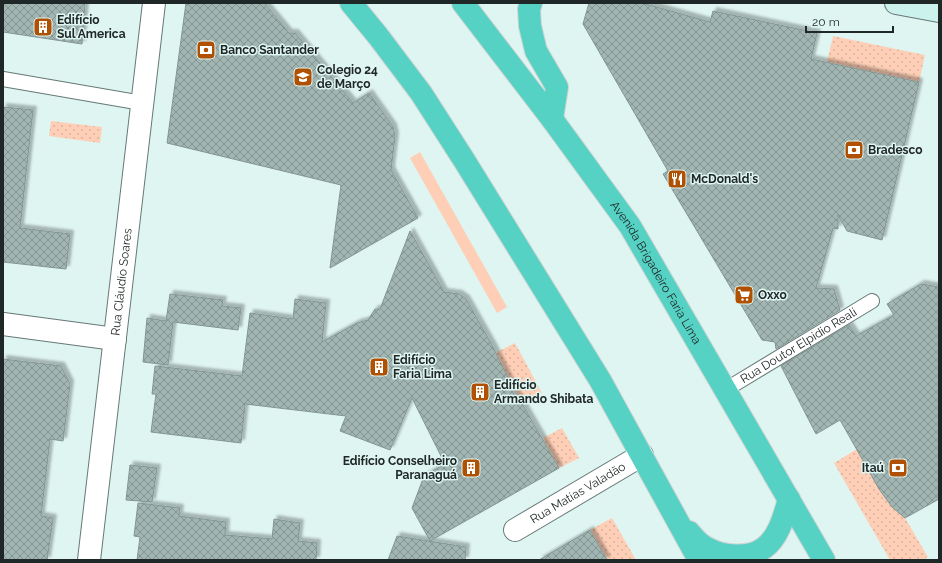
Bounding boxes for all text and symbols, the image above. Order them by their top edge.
scale bar [806,8,893,34]
place label: Edifício Sul America [57,13,126,41]
text: 20 m [812,15,840,29]
building icon: Edifício Sul America [32,16,54,38]
bank icon: Banco Santander [195,39,217,61]
place label: Banco Santander [220,43,319,57]
place label: Colegio 24 de Março [317,63,378,91]
school or university icon: Colegio 24 de Março [292,66,314,88]
bank icon: Bradesco [843,139,865,161]
place label: Bradesco [868,143,923,157]
restaurant icon: McDonald's [666,168,688,190]
place label: McDonald's [691,172,758,186]
street label: Avenida Brigadeiro Faria Lima [607,199,704,347]
street label: Rua Cláudio Soares [108,227,135,336]
supermarket icon: Oxxo [733,284,755,306]
place label: Oxxo [758,288,787,302]
street label: Rua Doutor Elpidio Reali [738,305,859,386]
place label: Edifício Faria Lima [393,353,452,381]
building icon: Edifício Faria Lima [368,356,390,378]
place label: Edifício Armando Shibata [494,378,594,406]
building icon: Edifício Armando Shibata [469,381,491,403]
place label: Edifício Conselheiro Paranaguá [343,454,457,482]
building icon: Edifício Conselheiro Paranaguá [460,457,482,479]
bank icon: Itaú [887,457,909,479]
street label: Rua Matias Valadão [528,459,628,526]
place label: Itaú [862,461,884,475]

